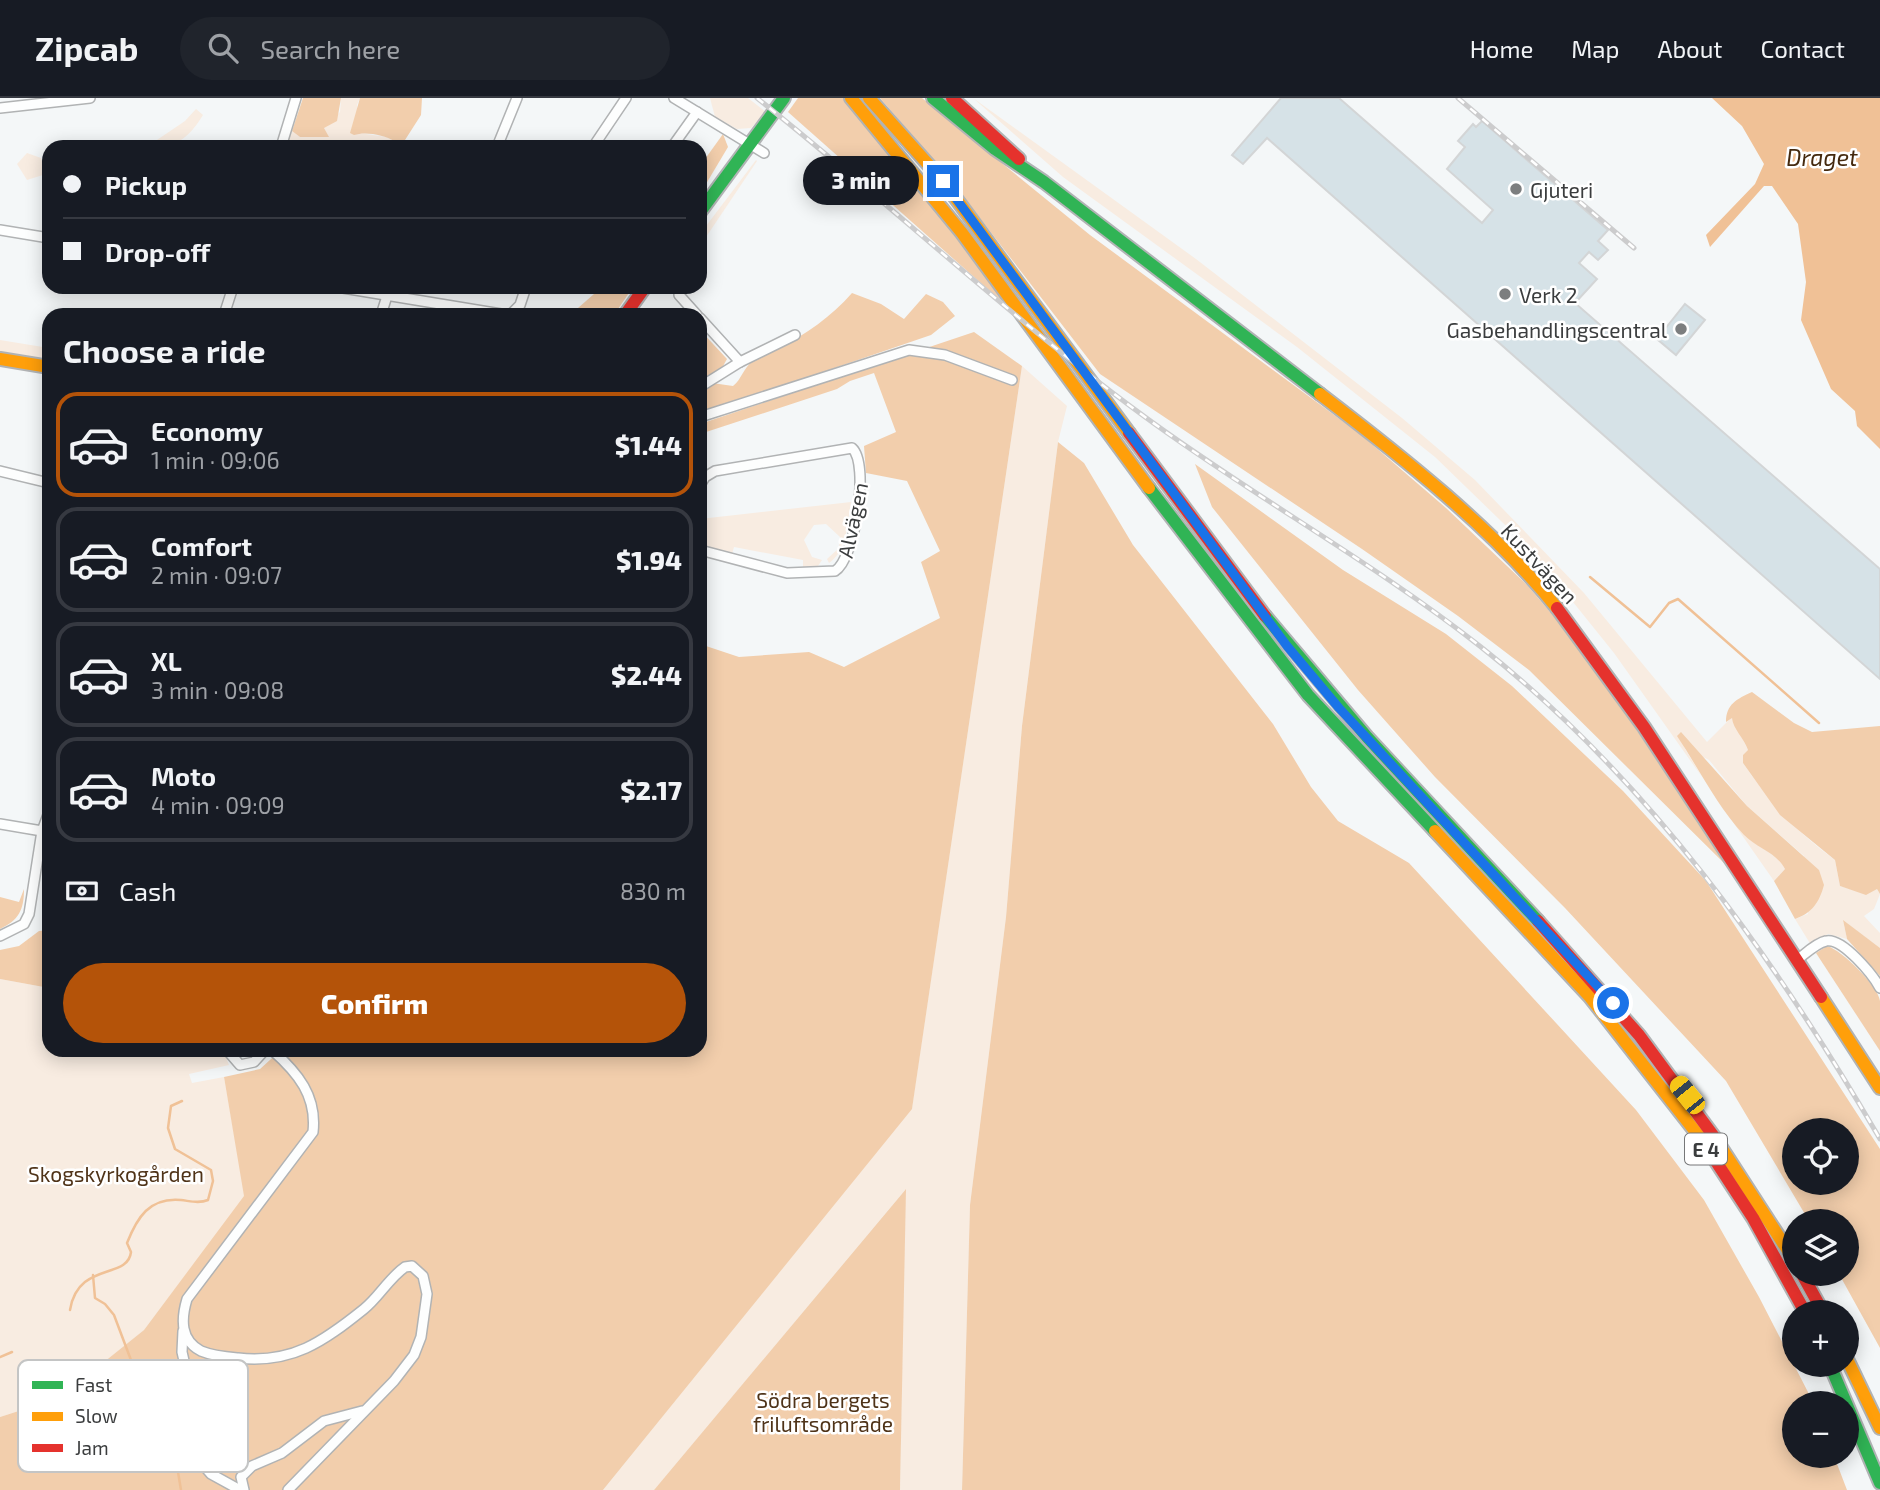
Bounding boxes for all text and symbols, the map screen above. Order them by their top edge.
search box [180,17,670,80]
text: Zipcab [35,28,138,68]
icon: search [204,29,242,67]
text: Search here [260,33,400,64]
text: Home [1470,34,1533,63]
text: Map [1571,34,1619,63]
text: About [1657,34,1723,63]
text: Contact [1761,34,1845,63]
water label: Draget [1786,143,1858,171]
callout: 3 min [803,156,918,206]
route end [927,165,959,197]
text: 3 min [831,166,891,194]
text: Pickup [105,169,187,200]
place label: Gjuteri [1530,177,1593,203]
marker: Gjuteri [1508,181,1524,197]
text: Drop-off [105,236,210,267]
place label: Verk 2 [1519,282,1578,307]
marker: Verk 2 [1497,286,1513,302]
place label: Gasbehandlingscentral [1447,317,1668,342]
marker: Gasbehandlingscentral [1673,321,1689,337]
text: Choose a ride [63,331,266,369]
icon: car [67,413,130,476]
text: Economy [151,415,263,446]
text: $1.44 [615,429,682,460]
text: 1 min · 09:06 [151,446,280,474]
street label: Alvägen [832,480,872,560]
street label: Kustvägen [1497,518,1583,608]
icon: car [67,528,130,591]
text: Comfort [151,530,252,561]
text: $1.94 [616,544,682,575]
text: 2 min · 09:07 [151,561,282,589]
icon: car [67,643,130,706]
text: XL [151,645,182,676]
text: $2.44 [611,659,682,690]
text: 3 min · 09:08 [151,676,284,704]
icon: car [67,758,130,821]
text: Moto [151,760,216,791]
text: $2.17 [620,774,682,805]
text: 4 min · 09:09 [151,791,285,819]
icon: cash [63,872,101,910]
text: Cash [119,875,176,906]
text: 830 m [620,877,686,905]
button: Confirm [63,963,686,1043]
route start [1597,987,1629,1019]
car [1666,1072,1709,1118]
map controls [1782,1118,1859,1468]
button: locate [1782,1118,1859,1195]
road number: E 4 [1685,1134,1727,1164]
park label: Skogskyrkogården [28,1161,204,1186]
button: layers [1782,1209,1859,1286]
button: + [1782,1300,1859,1377]
legend [18,1360,248,1472]
text: Fast [75,1373,112,1396]
park label: Södra bergets friluftsområde [753,1387,893,1436]
button: − [1782,1391,1859,1468]
text: Slow [75,1404,118,1427]
text: Jam [75,1436,109,1459]

